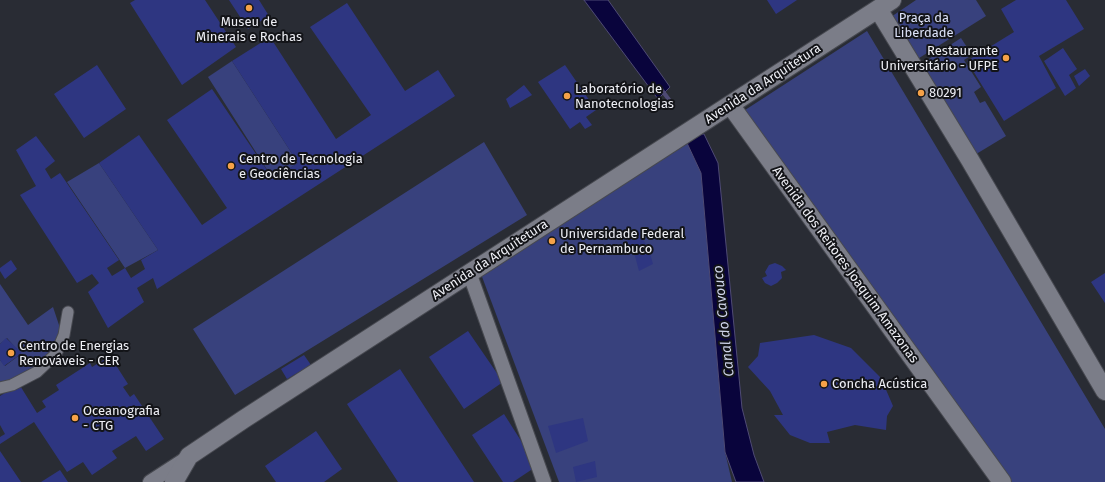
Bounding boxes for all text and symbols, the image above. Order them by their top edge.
marker: Museu de Minerais e Rochas [244,3,254,13]
park label: Praça da Liberdade [894,10,954,41]
place label: Museu de Minerais e Rochas [196,14,302,45]
street label: Avenida da Arquitetura [702,41,824,127]
place label: Restaurante Universitário - UFPE [881,43,998,74]
marker: Restaurante Universitário - UFPE [1001,53,1011,63]
place label: Laboratório de Nanotecnologias [575,81,674,112]
place label: 80291 [929,85,962,101]
marker: 80291 [916,88,926,98]
marker: Laboratório de Nanotecnologias [562,91,572,101]
place label: Centro de Tecnologia e Geociências [239,151,363,182]
marker: Centro de Tecnologia e Geociências [226,161,236,171]
street label: Avenida dos Reitores Joaquim Amazonas [769,164,921,366]
street label: Avenida da Arquitetura [429,217,551,303]
place label: Universidade Federal de Pernambuco [560,226,684,257]
marker: Universidade Federal de Pernambuco [547,236,557,246]
water label: Canal do Cavouco [710,265,738,377]
place label: Centro de Energias Renováveis - CER [19,338,129,369]
marker: Centro de Energias Renováveis - CER [6,348,16,358]
place label: Concha Acústica [832,376,927,392]
marker: Concha Acústica [819,379,829,389]
place label: Oceanografia - CTG [83,403,160,434]
marker: Oceanografia - CTG [70,413,80,423]

